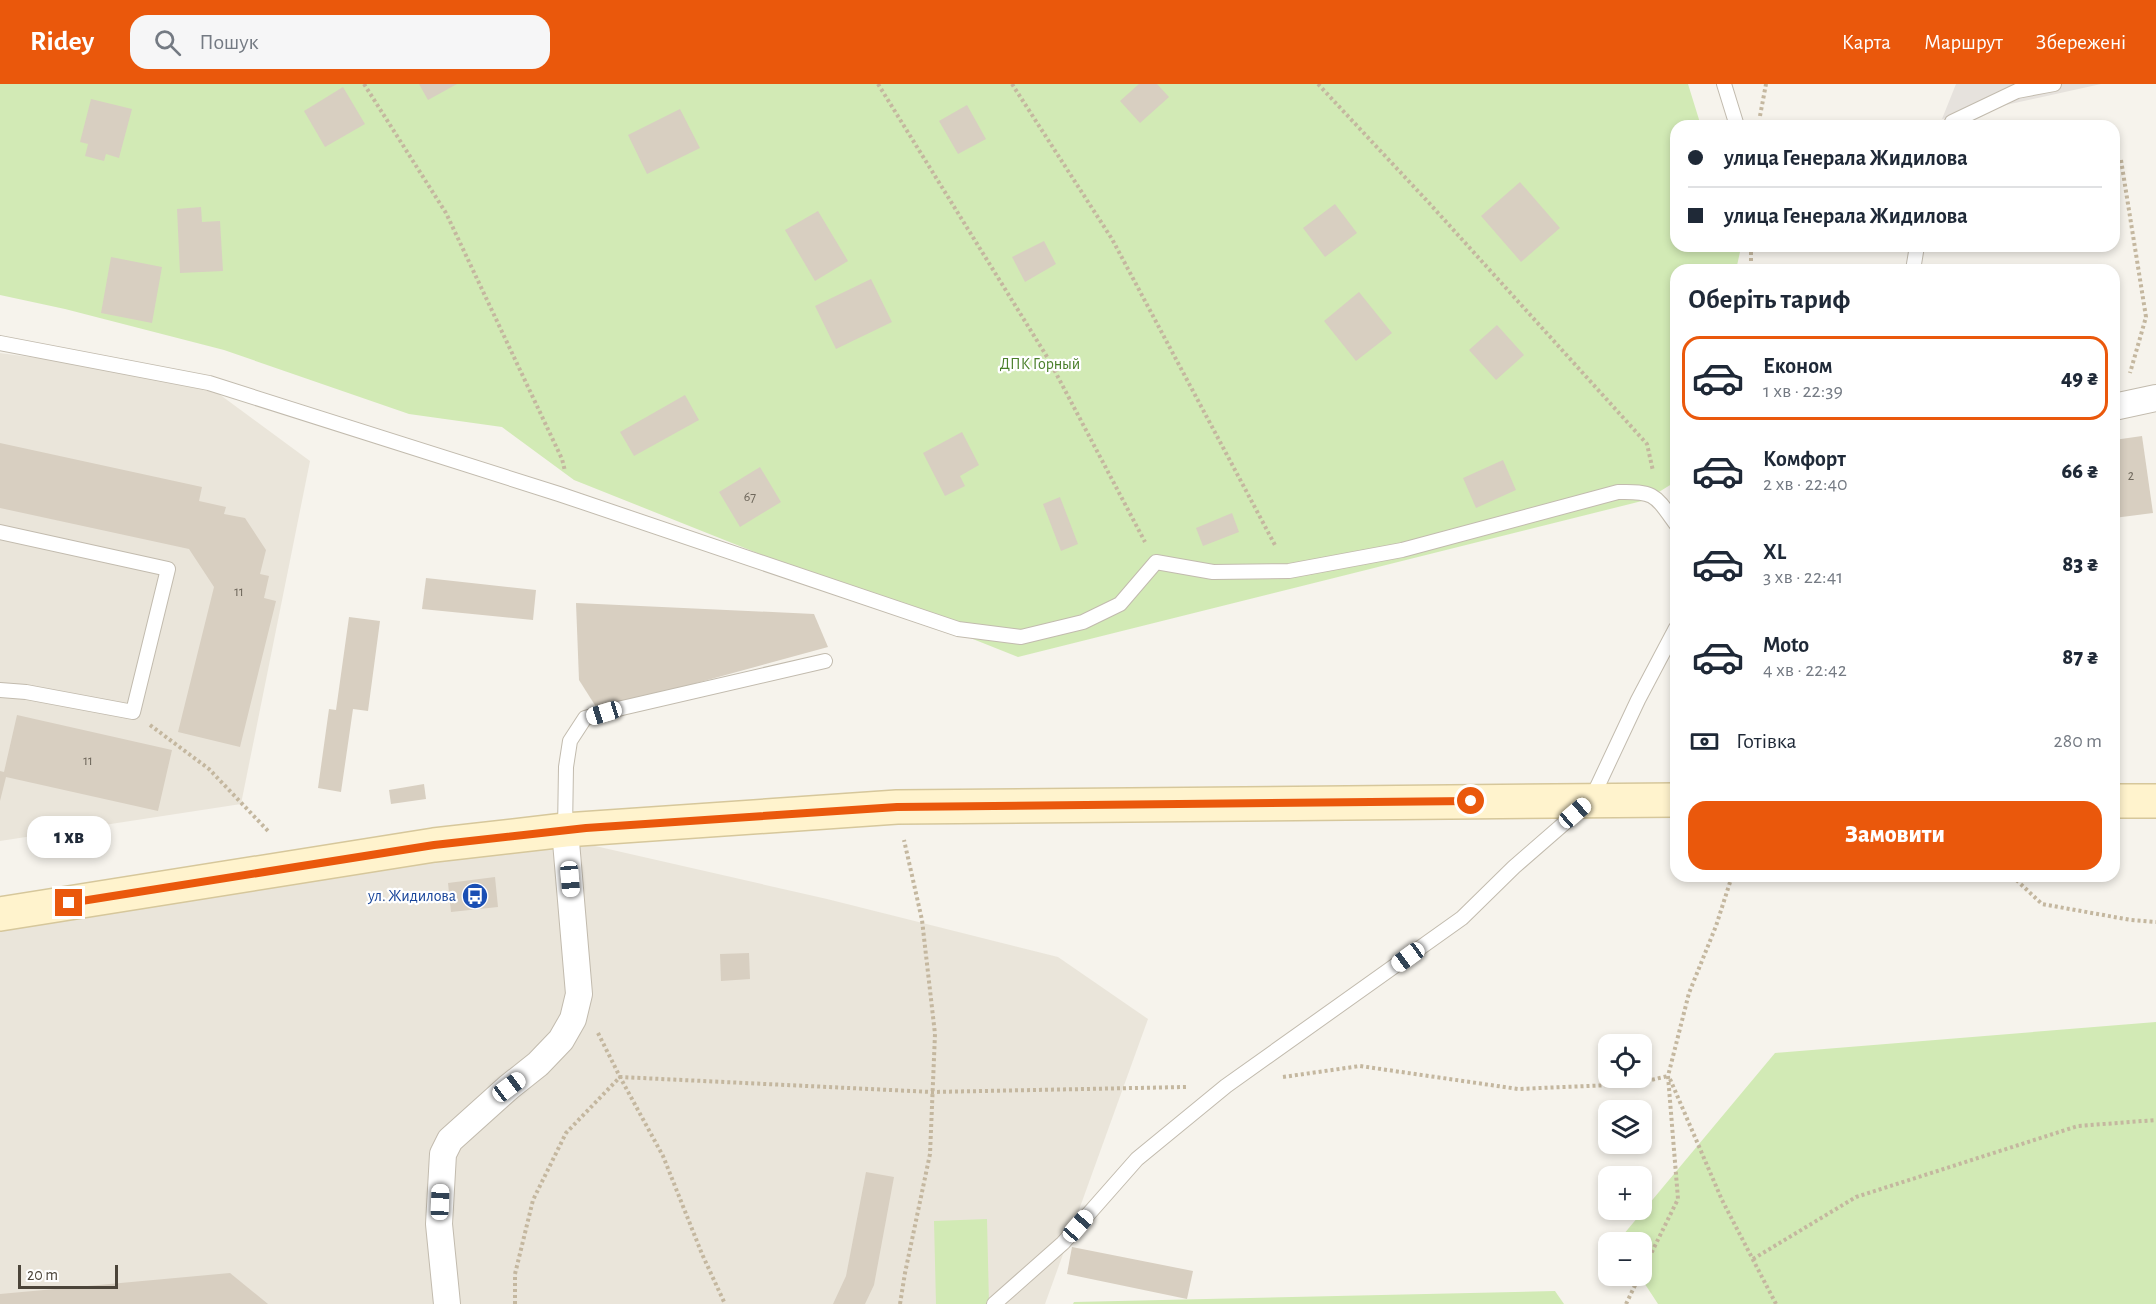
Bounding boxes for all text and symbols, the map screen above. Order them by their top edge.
search box [130,15,550,69]
icon: search [151,26,184,59]
text: Ridey [30,28,94,56]
text: Пошук [199,31,259,53]
text: Карта [1842,32,1891,53]
text: Маршрут [1924,32,2003,53]
text: Збережені [2036,32,2126,53]
text: улица Генерала Жидилова [1724,147,1968,169]
text: улица Генерала Жидилова [1724,205,1968,227]
text: Оберіть тариф [1688,286,1850,313]
icon: car [1691,351,1745,405]
text: Економ [1763,355,1833,377]
park label: ДПК Горный [1000,356,1080,372]
text: 49 ₴ [2061,367,2099,389]
text: 1 хв · 22:39 [1763,381,1843,401]
icon: car [1691,444,1745,498]
text: Комфорт [1763,448,1846,470]
text: 66 ₴ [2062,460,2099,482]
house number: 2 [2128,469,2134,483]
text: 2 хв · 22:40 [1763,474,1848,494]
house number: 67 [744,490,756,504]
icon: car [1691,537,1745,591]
text: XL [1763,541,1786,563]
text: 83 ₴ [2062,553,2099,575]
text: 3 хв · 22:41 [1763,567,1843,587]
house number: 11 [234,585,244,599]
icon: car [1691,630,1745,684]
text: Moto [1763,634,1809,656]
text: 87 ₴ [2062,646,2099,668]
text: 4 хв · 22:42 [1763,660,1847,680]
car [584,699,624,727]
icon: cash [1688,725,1721,758]
text: Готівка [1736,730,1797,752]
text: 280 m [2054,731,2102,751]
house number: 11 [83,754,93,768]
route start [1457,787,1484,814]
car [1556,794,1594,832]
button: Замовити [1688,801,2102,870]
callout: 1 хв [27,816,111,858]
text: 1 хв [54,827,84,847]
car [559,860,581,898]
bus stop icon: ул. Жидилова [460,881,490,911]
place label: ул. Жидилова [367,888,456,905]
route end [55,889,82,916]
car [1388,939,1428,975]
map controls [1598,1034,1652,1286]
button: locate [1598,1034,1652,1088]
car [489,1069,529,1105]
button: layers [1598,1100,1652,1154]
button: + [1598,1166,1652,1220]
car [430,1184,450,1220]
car [1059,1207,1097,1245]
button: − [1598,1232,1652,1286]
scale bar [18,1262,118,1290]
text: 20 m [27,1267,58,1283]

